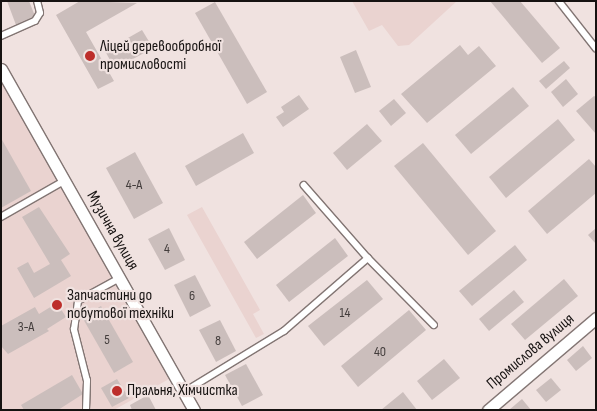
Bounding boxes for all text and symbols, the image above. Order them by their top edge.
place label: Ліцей деревообробної промисловості [100,37,221,75]
marker: Ліцей деревообробної промисловості [84,50,96,62]
house number: 4-А [126,177,142,193]
street label: Музична вулиця [82,188,142,274]
house number: 4 [164,241,170,257]
place label: Запчастини до побутової техніки [67,286,174,324]
house number: 6 [189,288,195,304]
marker: Запчастини до побутової техніки [51,299,63,311]
house number: 14 [340,305,350,321]
street label: Промислова вулиця [483,310,579,394]
house number: 3-А [18,319,34,335]
house number: 5 [104,332,110,348]
house number: 8 [215,333,221,349]
house number: 40 [374,344,386,360]
place label: Пральня, Хімчистка [127,381,238,401]
marker: Пральня, Хімчистка [111,385,123,397]

